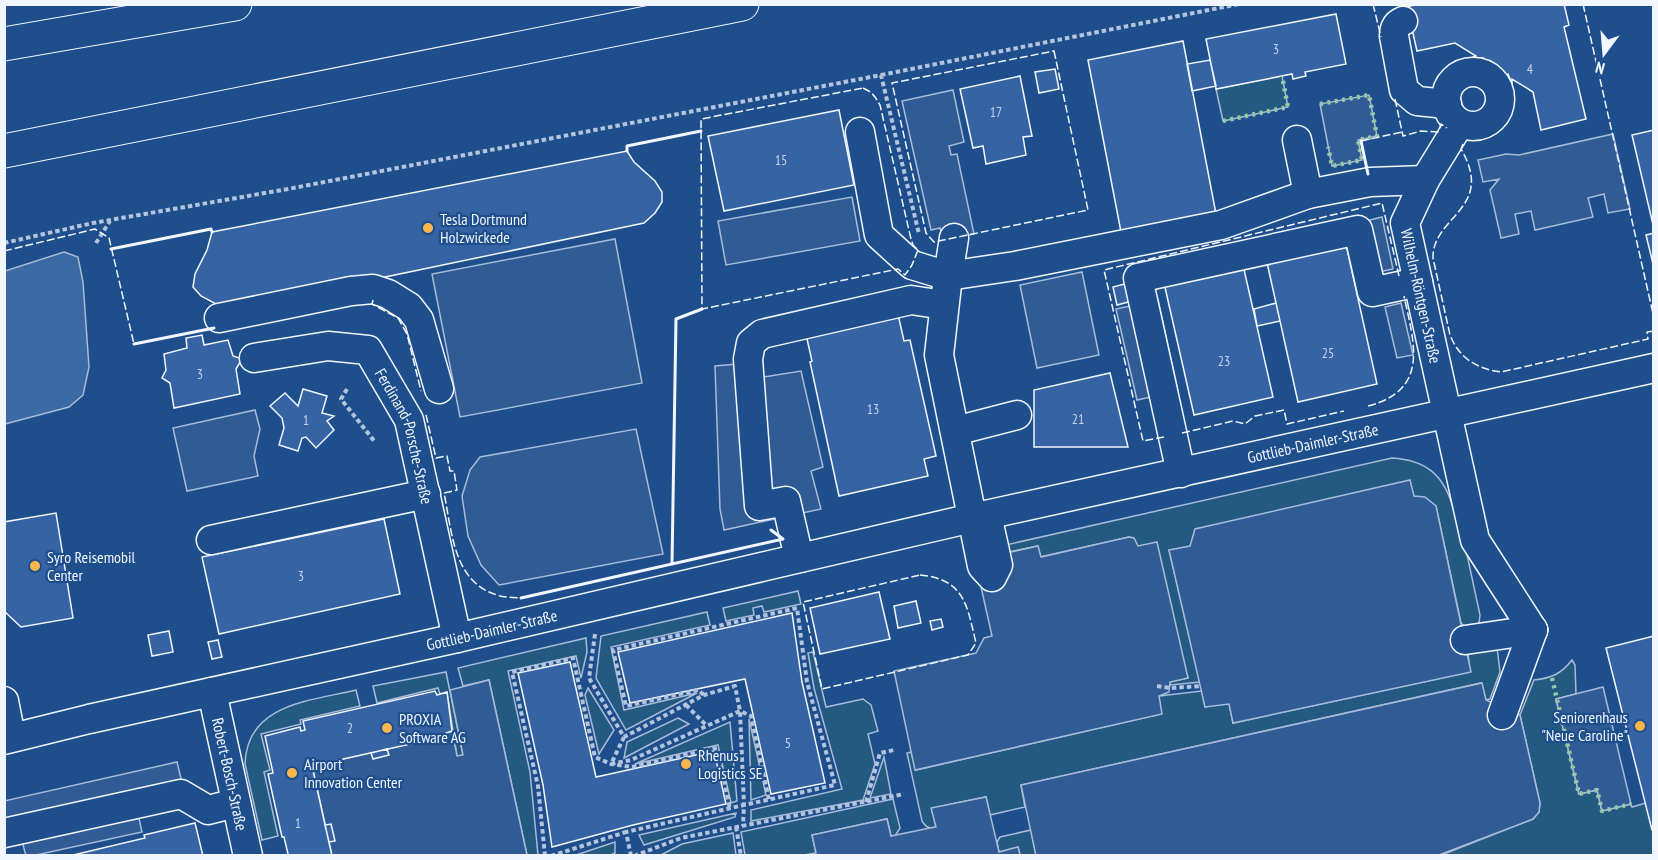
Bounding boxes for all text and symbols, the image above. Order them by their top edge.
north arrow [1574,24,1634,84]
house number: 3 [1273,40,1279,58]
text: N [1593,58,1607,79]
house number: 4 [1527,60,1534,78]
house number: 17 [990,103,1002,121]
house number: 15 [775,151,787,169]
place label: Tesla Dortmund Holzwickede [440,209,527,247]
marker: Tesla Dortmund Holzwickede [421,221,435,235]
street label: Wilhelm-Röntgen-Straße [1397,227,1446,365]
house number: 25 [1322,344,1334,362]
house number: 23 [1218,352,1230,370]
house number: 3 [197,365,203,383]
street label: Ferdinand-Porsche-Straße [371,365,437,506]
house number: 13 [867,400,879,418]
house number: 21 [1072,410,1084,428]
house number: 1 [303,411,309,429]
street label: Gottlieb-Daimler-Straße [1245,419,1380,467]
place label: Syro Reisemobil Center [47,547,135,585]
marker: Syro Reisemobil Center [28,559,42,573]
house number: 3 [298,567,304,585]
street label: Gottlieb-Daimler-Straße [424,605,559,654]
place label: Seniorenhaus "Neue Caroline" [1541,707,1628,745]
place label: PROXIA Software AG [399,709,466,747]
street label: Robert-Bosch-Straße [208,716,252,832]
house number: 2 [347,719,353,737]
marker: Seniorenhaus "Neue Caroline" [1633,719,1647,733]
marker: PROXIA Software AG [380,721,394,735]
house number: 5 [785,734,791,752]
place label: Rhenus Logistics SE [698,745,763,783]
place label: Airport Innovation Center [304,754,403,792]
marker: Rhenus Logistics SE [679,757,693,771]
marker: Airport Innovation Center [285,766,299,780]
house number: 1 [295,814,301,832]

